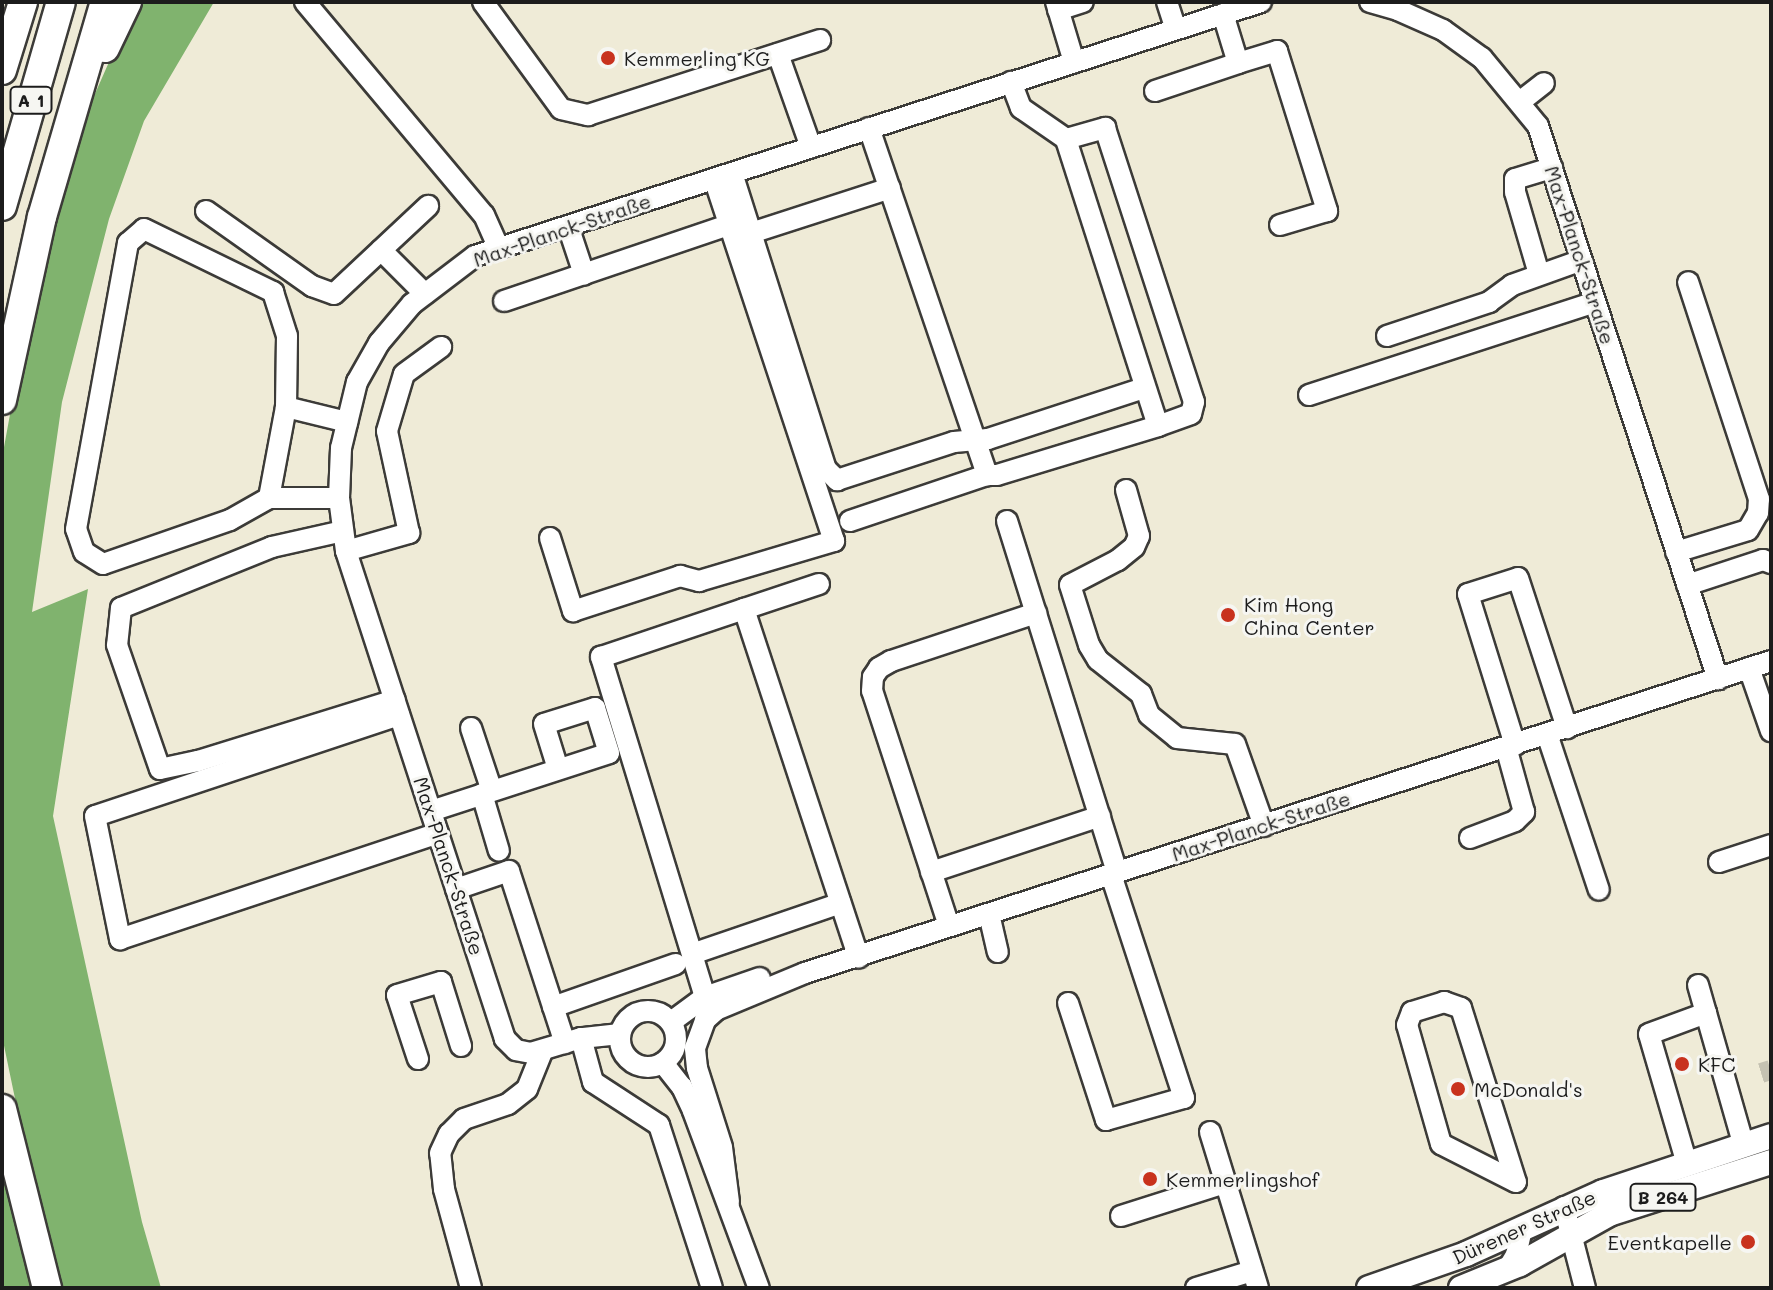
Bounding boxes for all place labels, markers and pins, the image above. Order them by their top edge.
place label: Kemmerling KG [624,46,770,70]
marker: Kemmerling KG [599,49,617,67]
place label: Kim Hong China Center [1244,592,1375,639]
marker: Kim Hong China Center [1219,606,1237,624]
place label: KFC [1698,1052,1736,1076]
marker: KFC [1673,1055,1691,1073]
place label: McDonald's [1474,1077,1583,1101]
marker: McDonald's [1449,1080,1467,1098]
place label: Kemmerlingshof [1166,1167,1319,1191]
marker: Kemmerlingshof [1141,1170,1159,1188]
place label: Eventkapelle [1607,1230,1732,1254]
marker: Eventkapelle [1739,1233,1757,1251]

